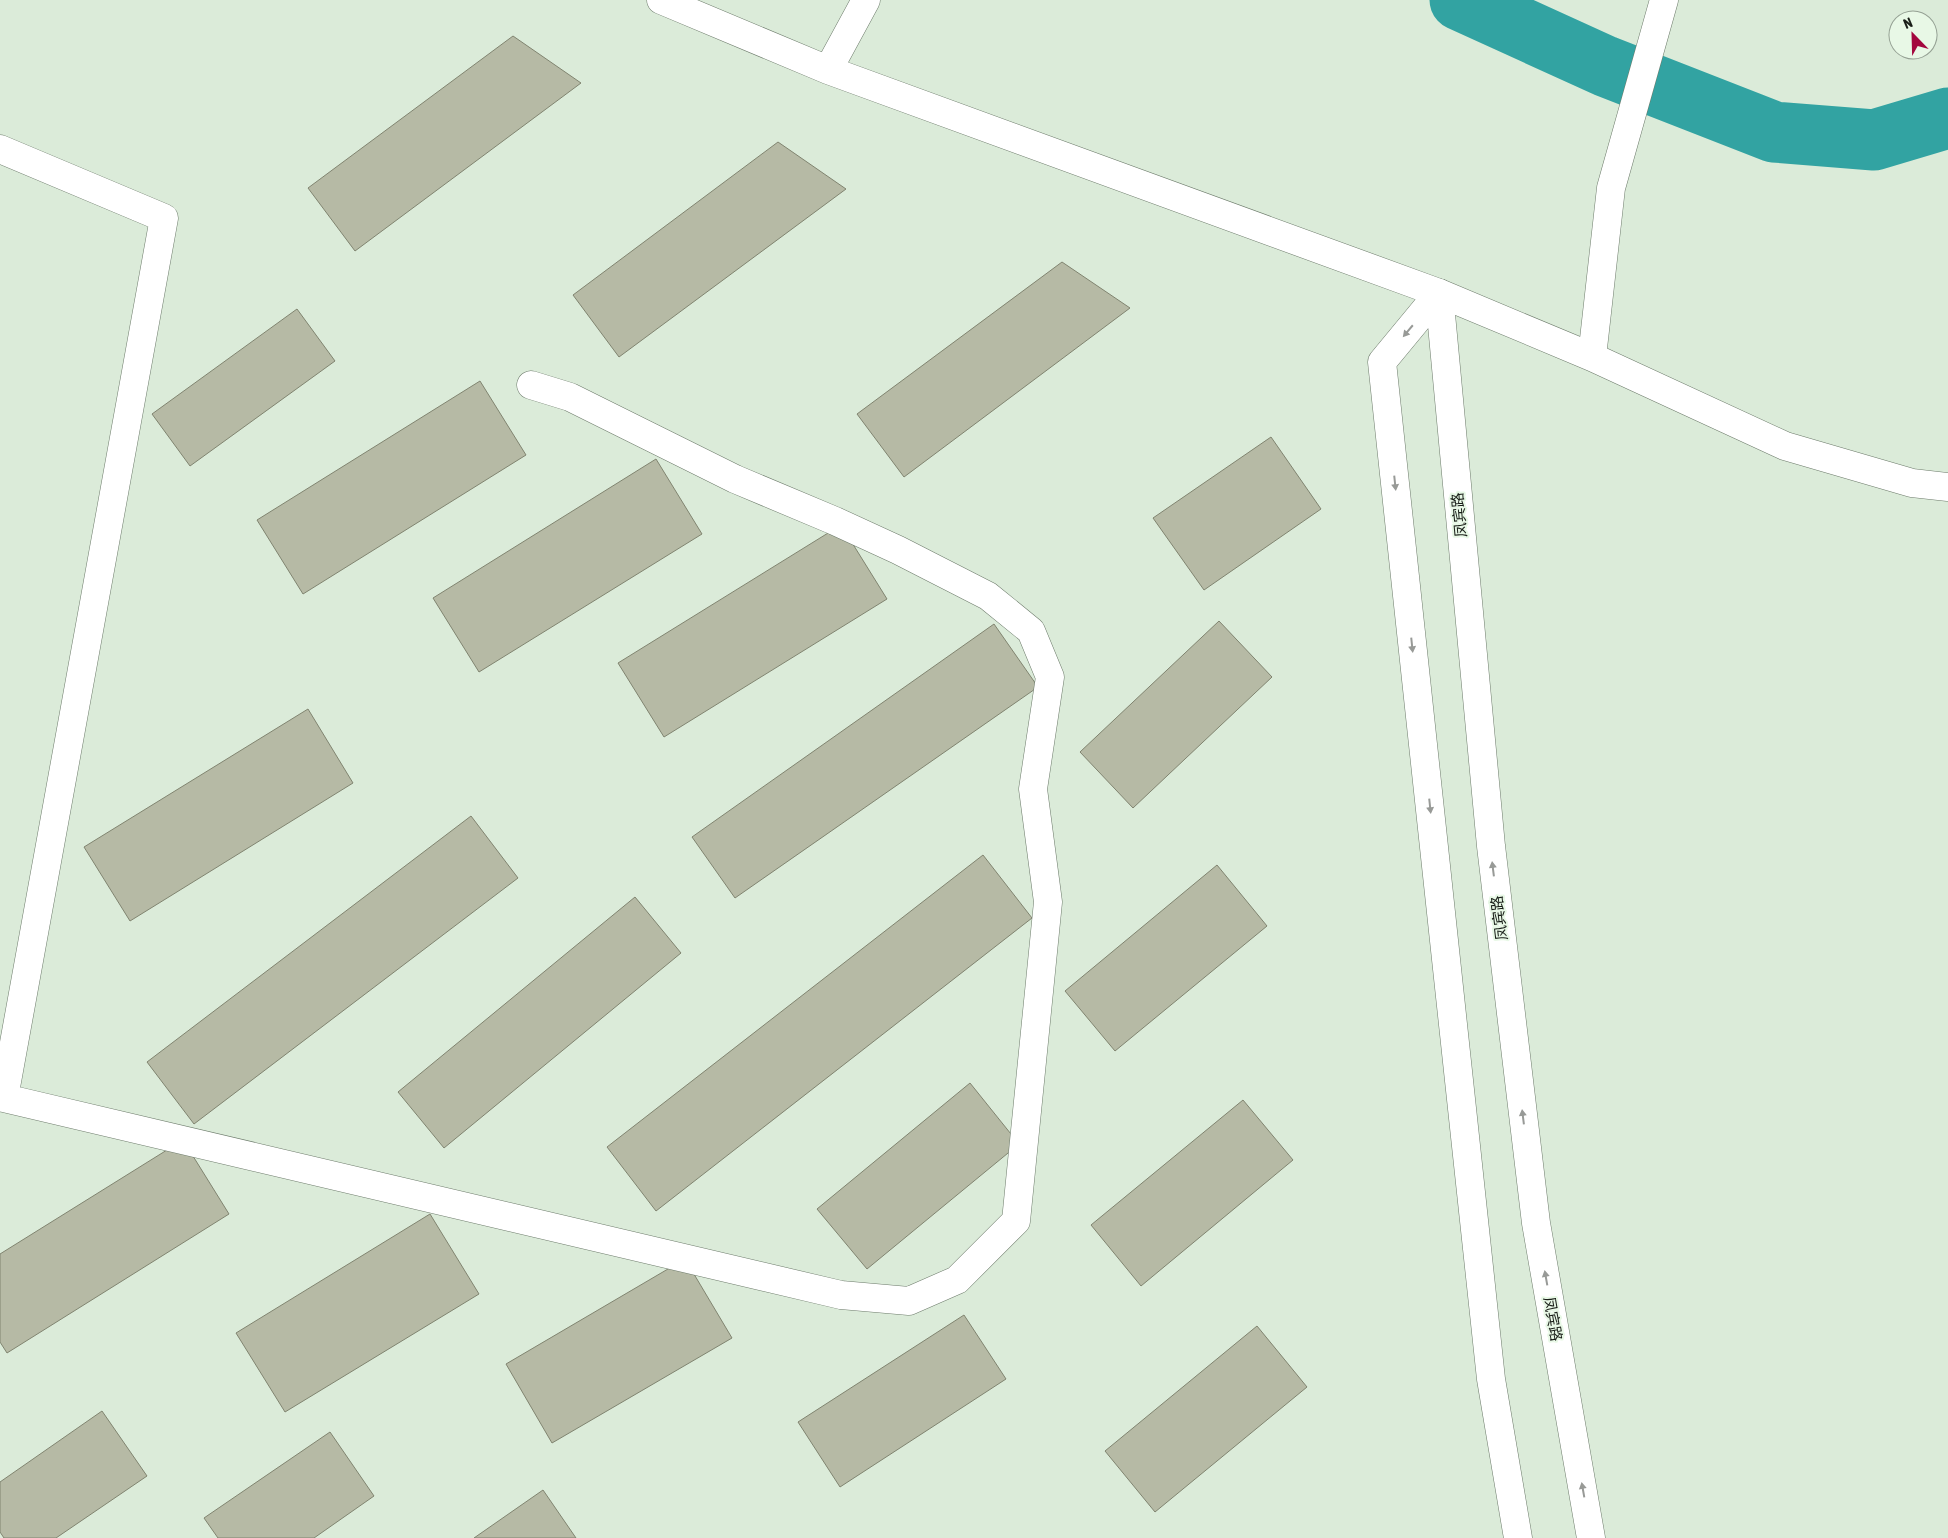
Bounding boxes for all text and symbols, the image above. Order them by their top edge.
north arrow [1888,10,1938,60]
text: N [1901,14,1915,32]
one-way arrow [1402,324,1413,337]
one-way arrow [1391,476,1399,492]
street label: 凤宾路 [1449,492,1469,538]
one-way arrow [1408,637,1416,653]
one-way arrow [1426,799,1434,815]
one-way arrow [1489,861,1497,877]
street label: 凤宾路 [1488,895,1510,941]
one-way arrow [1519,1109,1527,1125]
one-way arrow [1541,1270,1549,1286]
street label: 凤宾路 [1541,1295,1565,1343]
one-way arrow [1578,1482,1586,1498]

